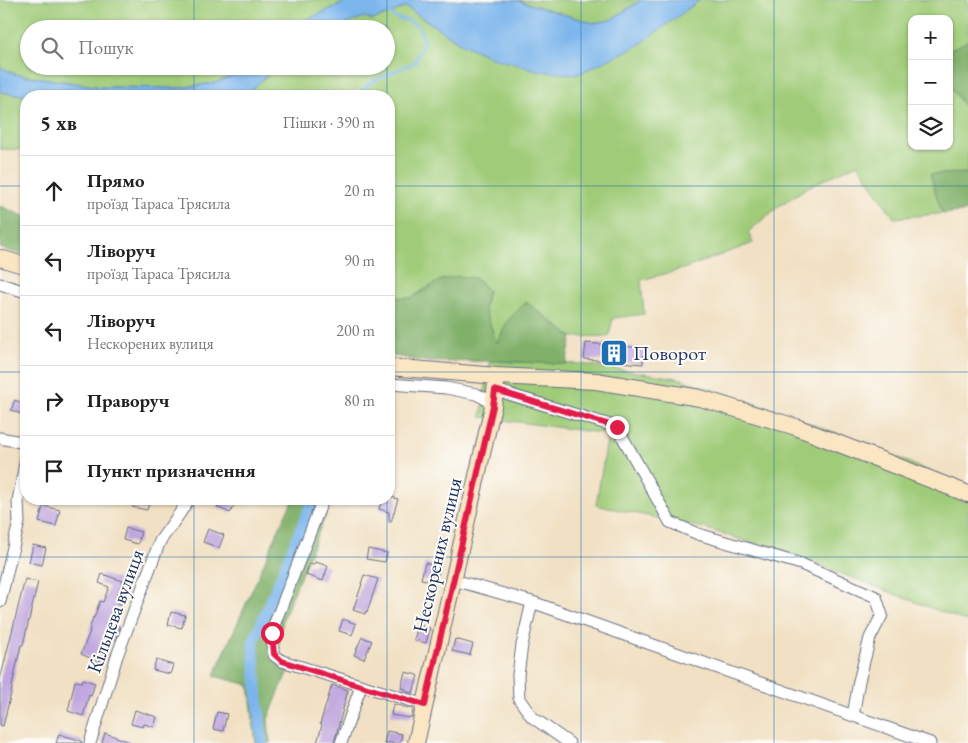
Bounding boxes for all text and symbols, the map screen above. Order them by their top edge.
map controls [908,15,953,150]
button: + [908,15,953,60]
search box [20,20,395,75]
icon: search [38,34,66,62]
text: Пошук [78,35,134,60]
button: − [908,60,953,105]
button: layers [908,105,953,150]
text: 5 хв [40,109,77,136]
text: Пішки · 390 m [282,112,375,133]
text: Прямо [87,168,145,193]
icon: ahead [40,177,68,205]
text: 20 m [344,180,375,201]
text: проїзд Тараса Трясила [87,193,230,214]
text: Ліворуч [87,238,155,263]
icon: left [40,247,68,275]
text: 90 m [344,250,375,271]
text: проїзд Тараса Трясила [87,263,230,284]
text: Ліворуч [87,308,155,333]
icon: left [40,317,68,345]
text: 200 m [336,320,375,341]
text: Нескорених вулиця [87,333,214,354]
building icon: Поворот [599,338,629,368]
place label: Поворот [633,340,706,366]
icon: right [40,387,68,415]
text: Праворуч [87,388,169,413]
text: 80 m [344,390,375,411]
route end [606,416,629,439]
icon: arrive [40,457,68,485]
text: Пункт призначення [87,458,256,483]
street label: Нескорених вулиця [407,475,467,635]
street label: Кільцева вулиця [81,545,149,676]
route start [261,622,284,645]

